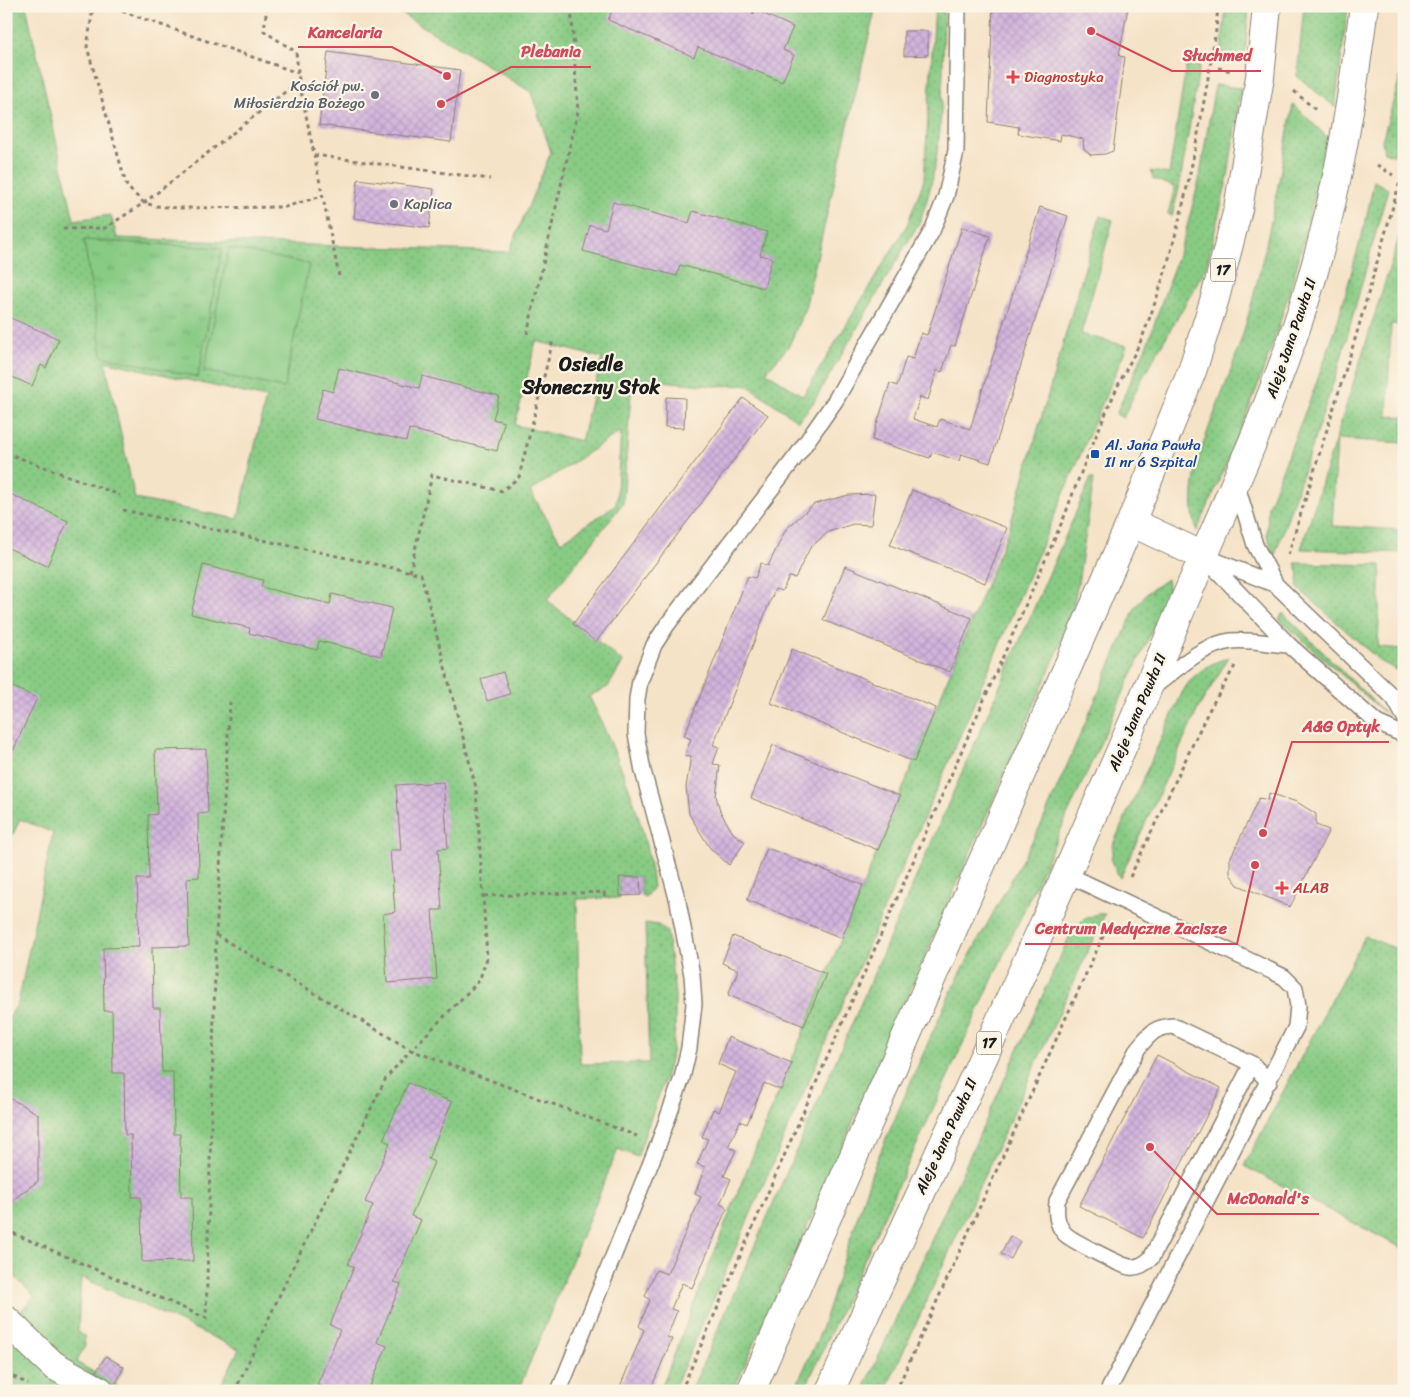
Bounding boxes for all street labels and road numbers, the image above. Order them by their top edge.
road number: 17 [1210,258,1236,282]
street label: Aleje Jana Pawła II [1258,274,1324,403]
street label: Aleje Jana Pawła II [1100,649,1174,776]
road number: 17 [976,1032,1002,1054]
street label: Aleje Jana Pawła II [907,1073,985,1200]

